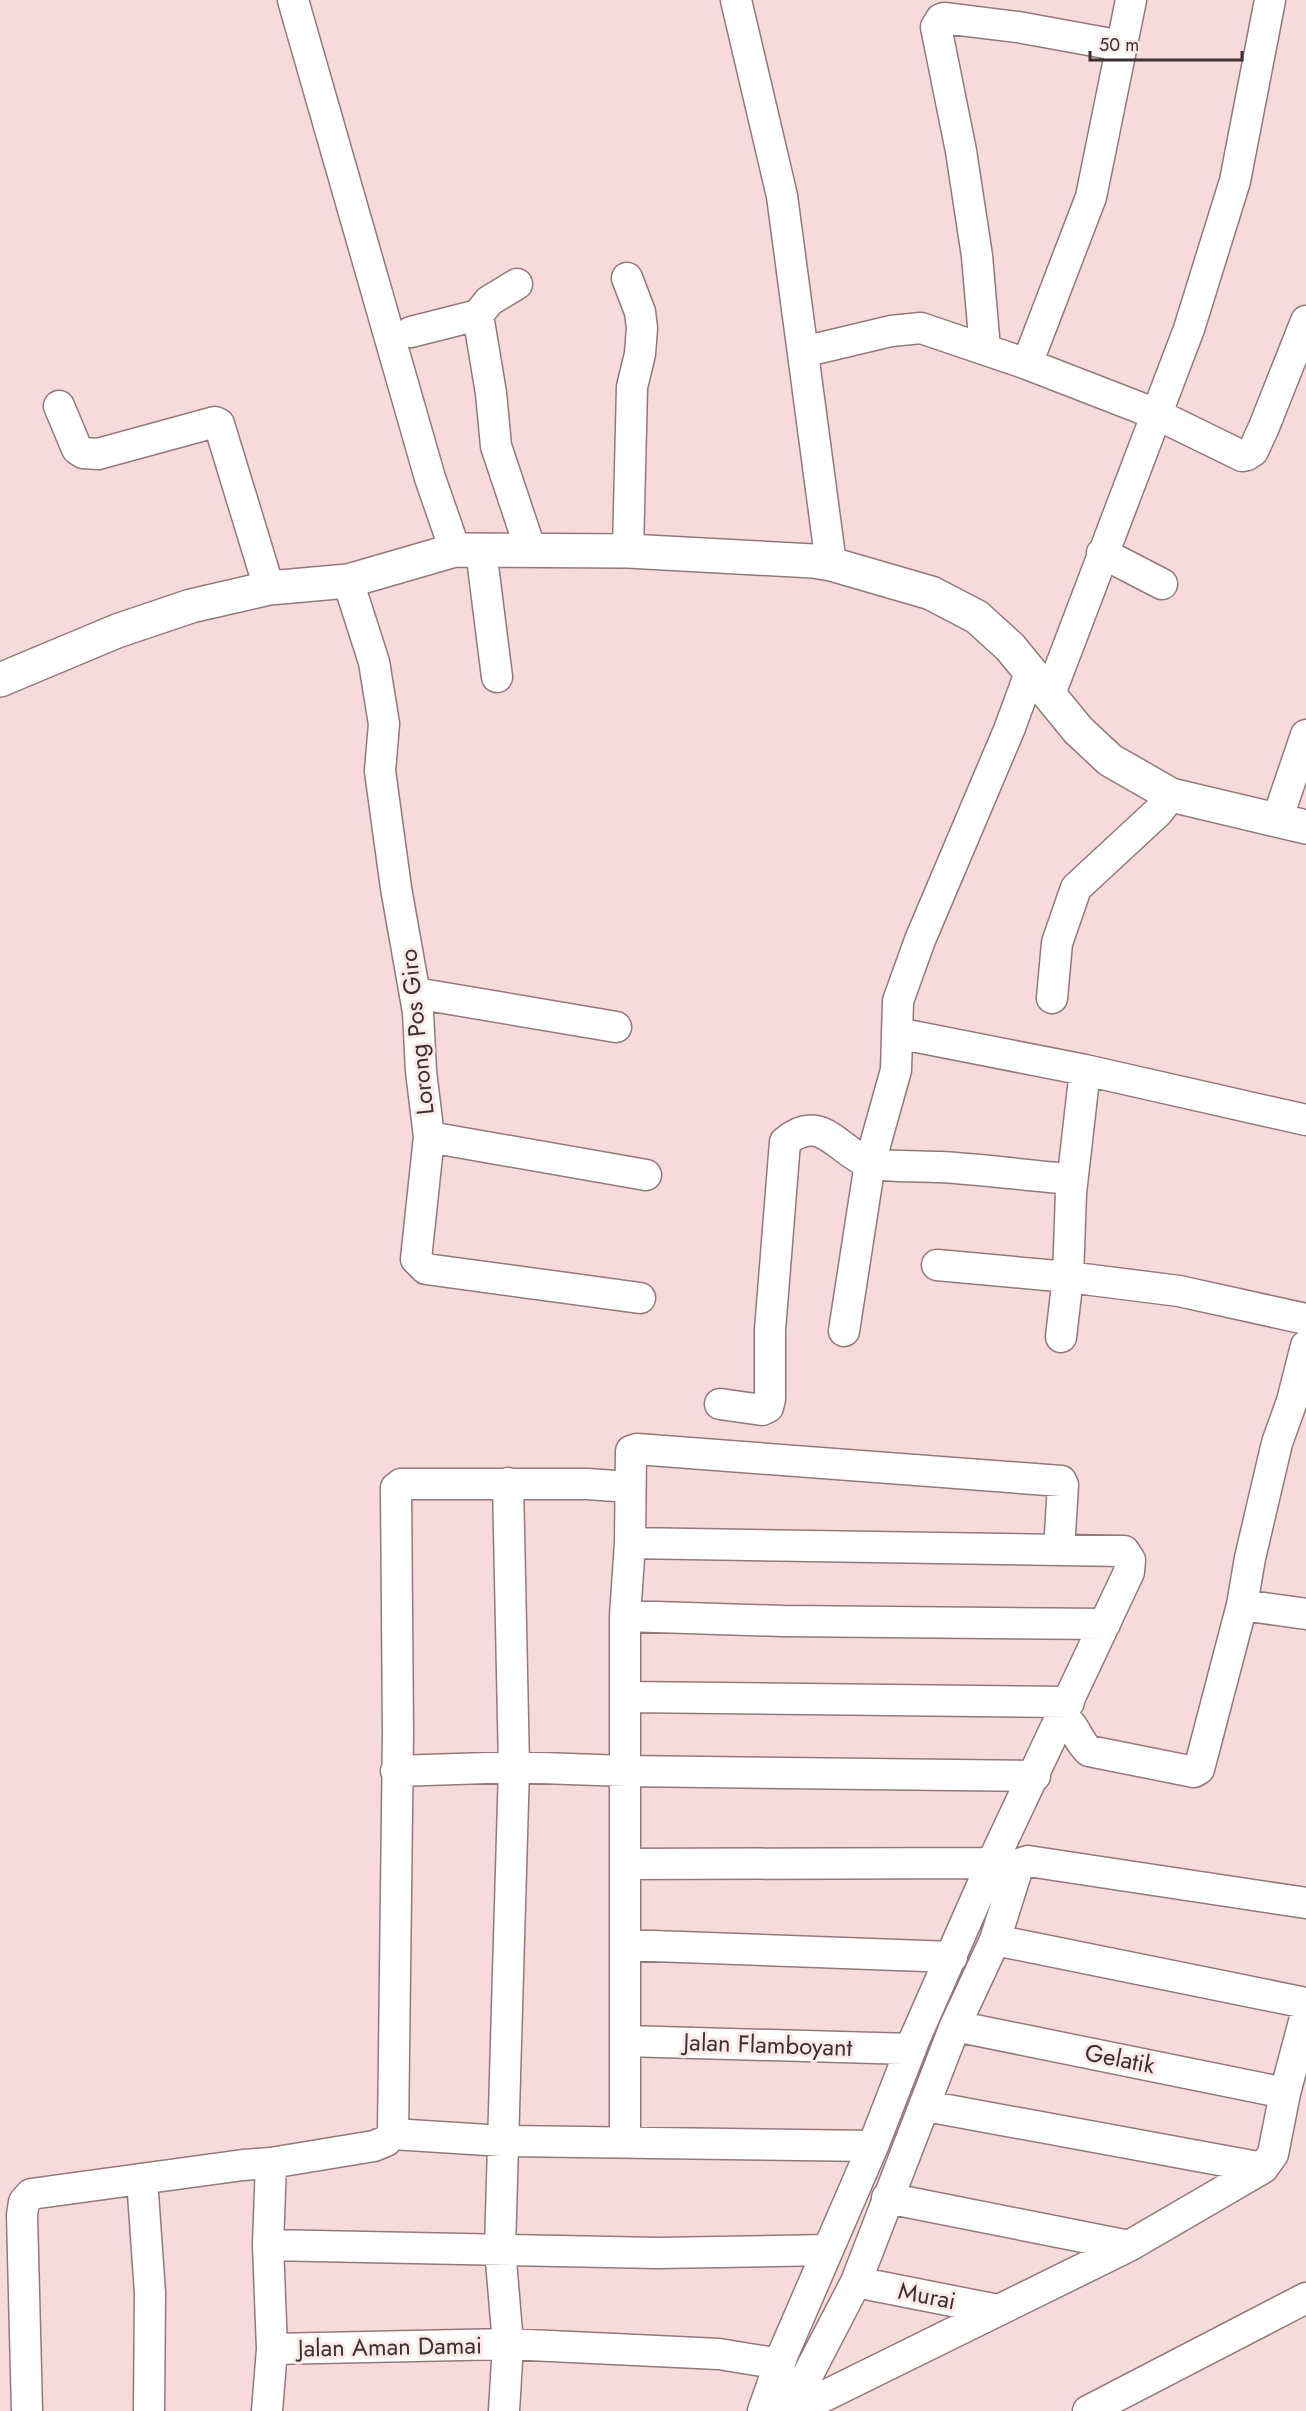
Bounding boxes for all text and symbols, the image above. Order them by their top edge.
scale bar [1090,24,1242,62]
text: 50 m [1099,32,1139,58]
street label: Lorong Pos Giro [390,947,443,1117]
street label: Jalan Flamboyant [680,2024,853,2065]
street label: Gelatik [1082,2035,1159,2083]
street label: Murai [895,2273,959,2318]
street label: Jalan Aman Damai [294,2327,483,2366]

